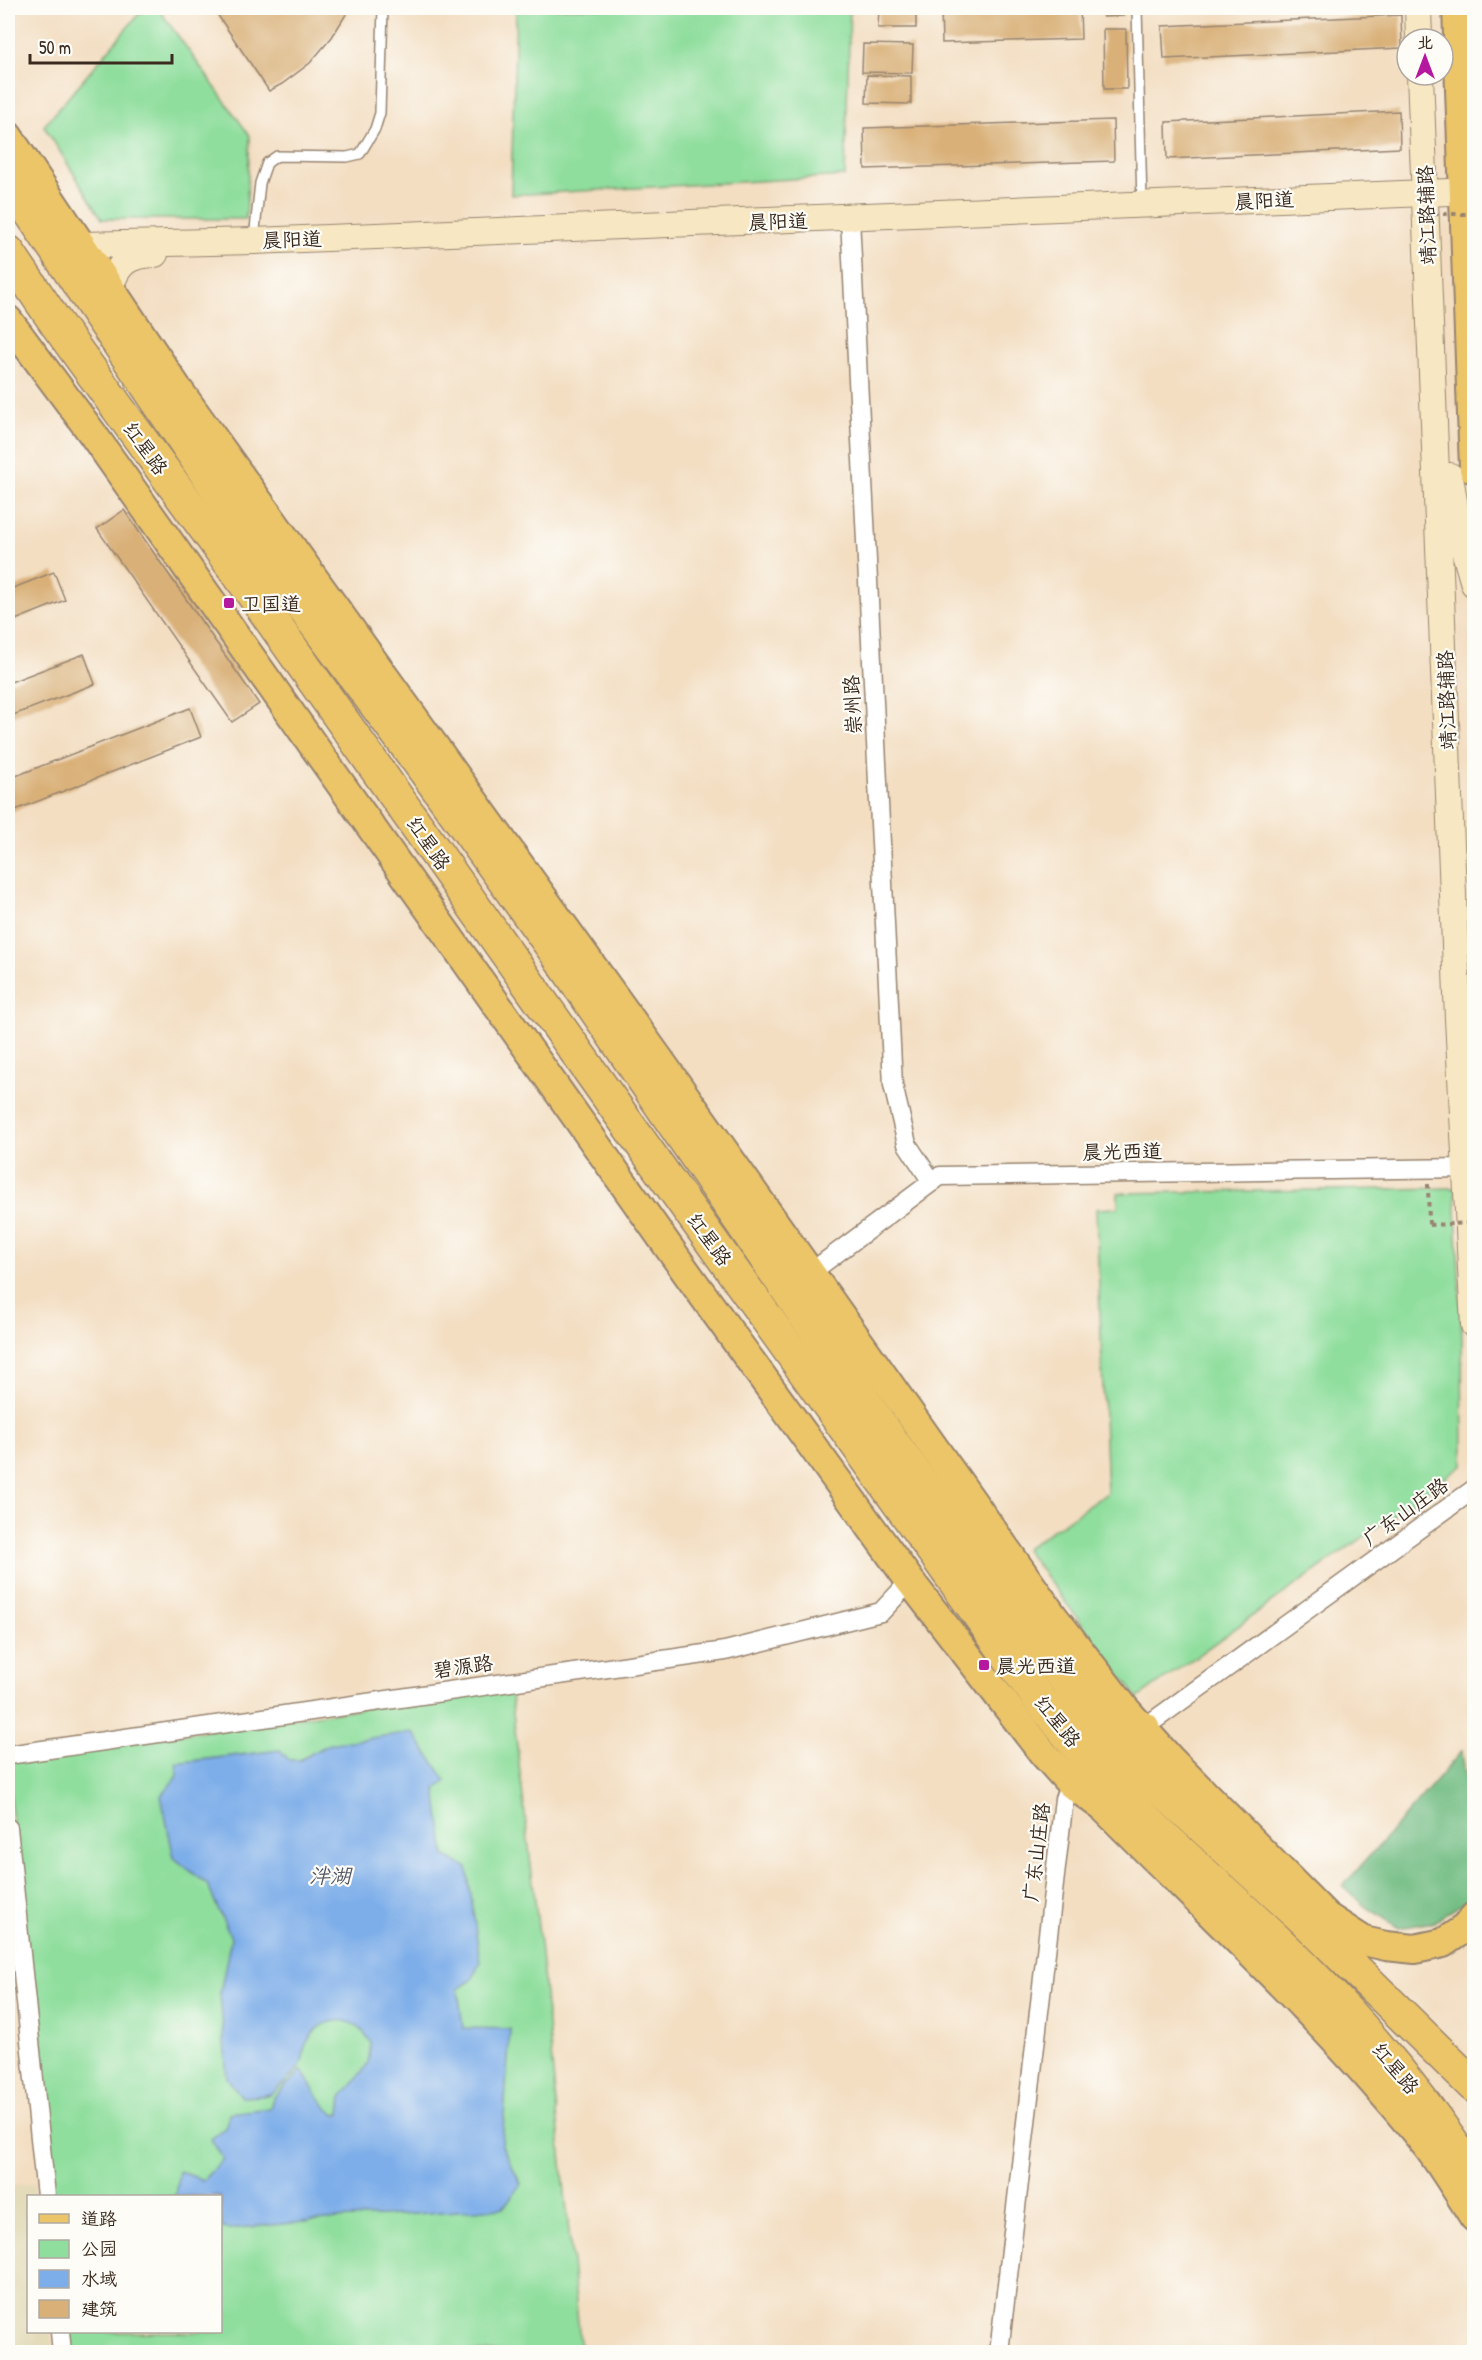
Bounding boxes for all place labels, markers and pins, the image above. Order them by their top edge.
place label: 卫国道 [241,590,301,617]
marker: 卫国道 [222,596,236,610]
place label: 晨光西道 [996,1652,1076,1679]
marker: 晨光西道 [977,1658,991,1672]

